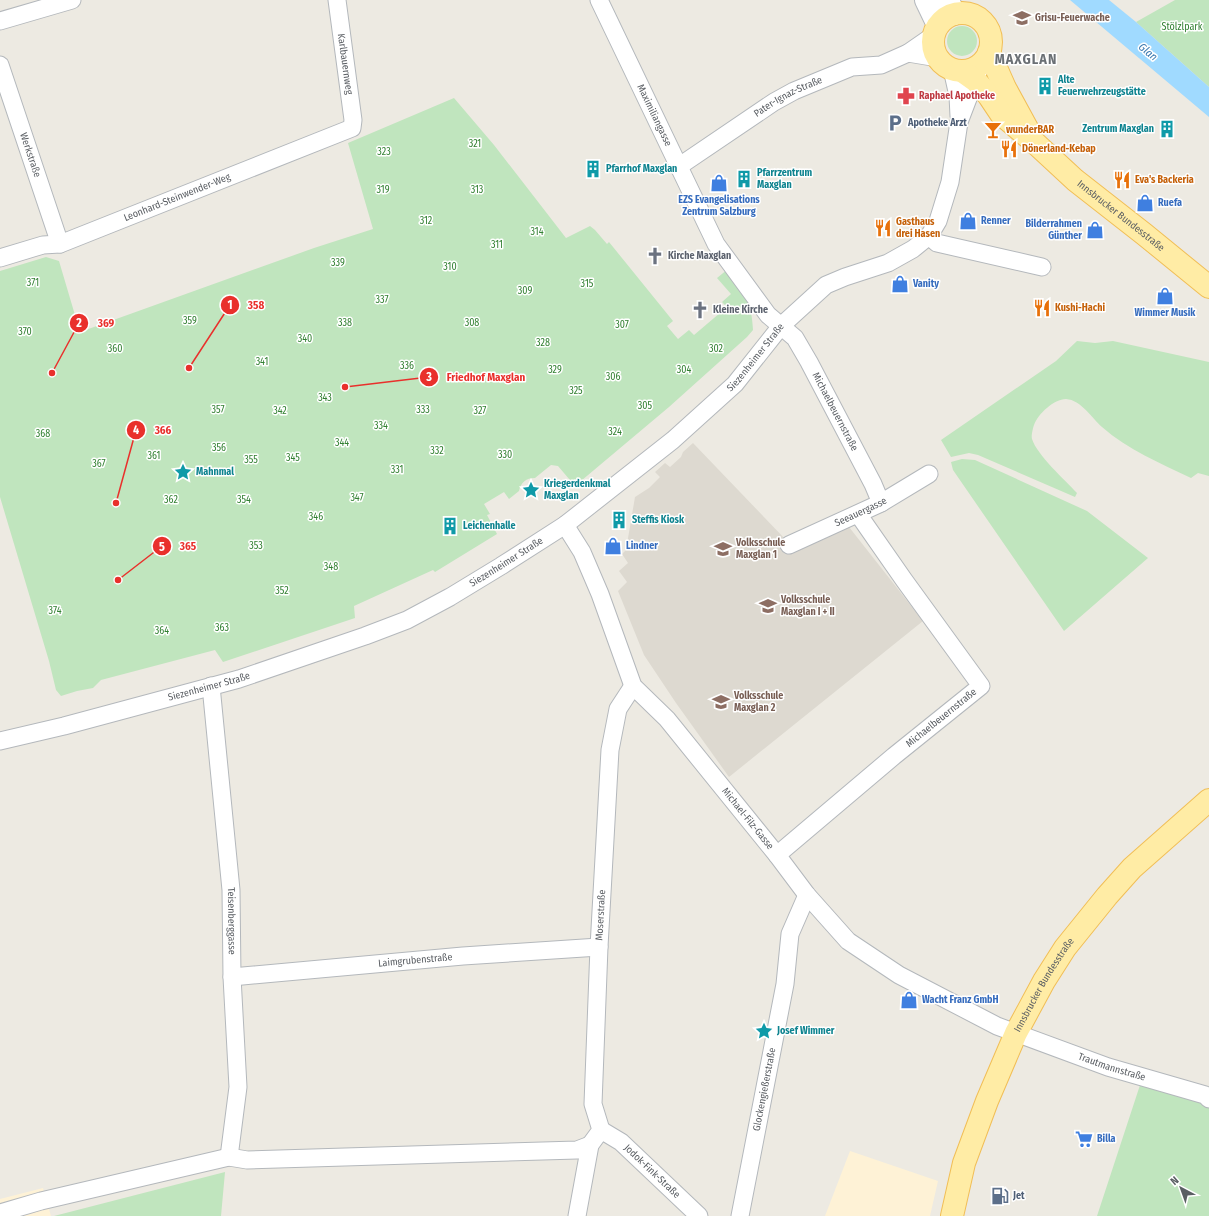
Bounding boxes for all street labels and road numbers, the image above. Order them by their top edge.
street label: Karlbauernweg [335,33,355,96]
street label: Pater-Ignaz-Straße [752,74,824,120]
street label: Maximiliangasse [634,82,674,148]
street label: Werkstraße [17,131,43,179]
street label: Leonhard-Steinwender-Weg [122,171,232,224]
street label: Innsbrucker Bundesstraße [1075,178,1167,254]
street label: Siezenheimer Straße [725,321,787,394]
street label: Michaelbeuernstraße [810,370,861,453]
street label: Seeauergasse [833,495,889,529]
street label: Siezenheimer Straße [467,535,545,590]
street label: Siezenheimer Straße [167,670,252,704]
street label: Michaelbeuernstraße [904,686,979,750]
street label: Michael-Filz-Gasse [719,785,776,852]
street label: Teisenberggasse [225,887,238,955]
street label: Moserstraße [593,889,608,941]
street label: Innsbrucker Bundesstraße [1012,935,1077,1034]
street label: Laimgrubenstraße [378,951,453,970]
street label: Glockengießerstraße [751,1047,779,1132]
street label: Trautmannstraße [1076,1050,1147,1084]
street label: Jodok-Fink-Straße [621,1142,683,1201]

